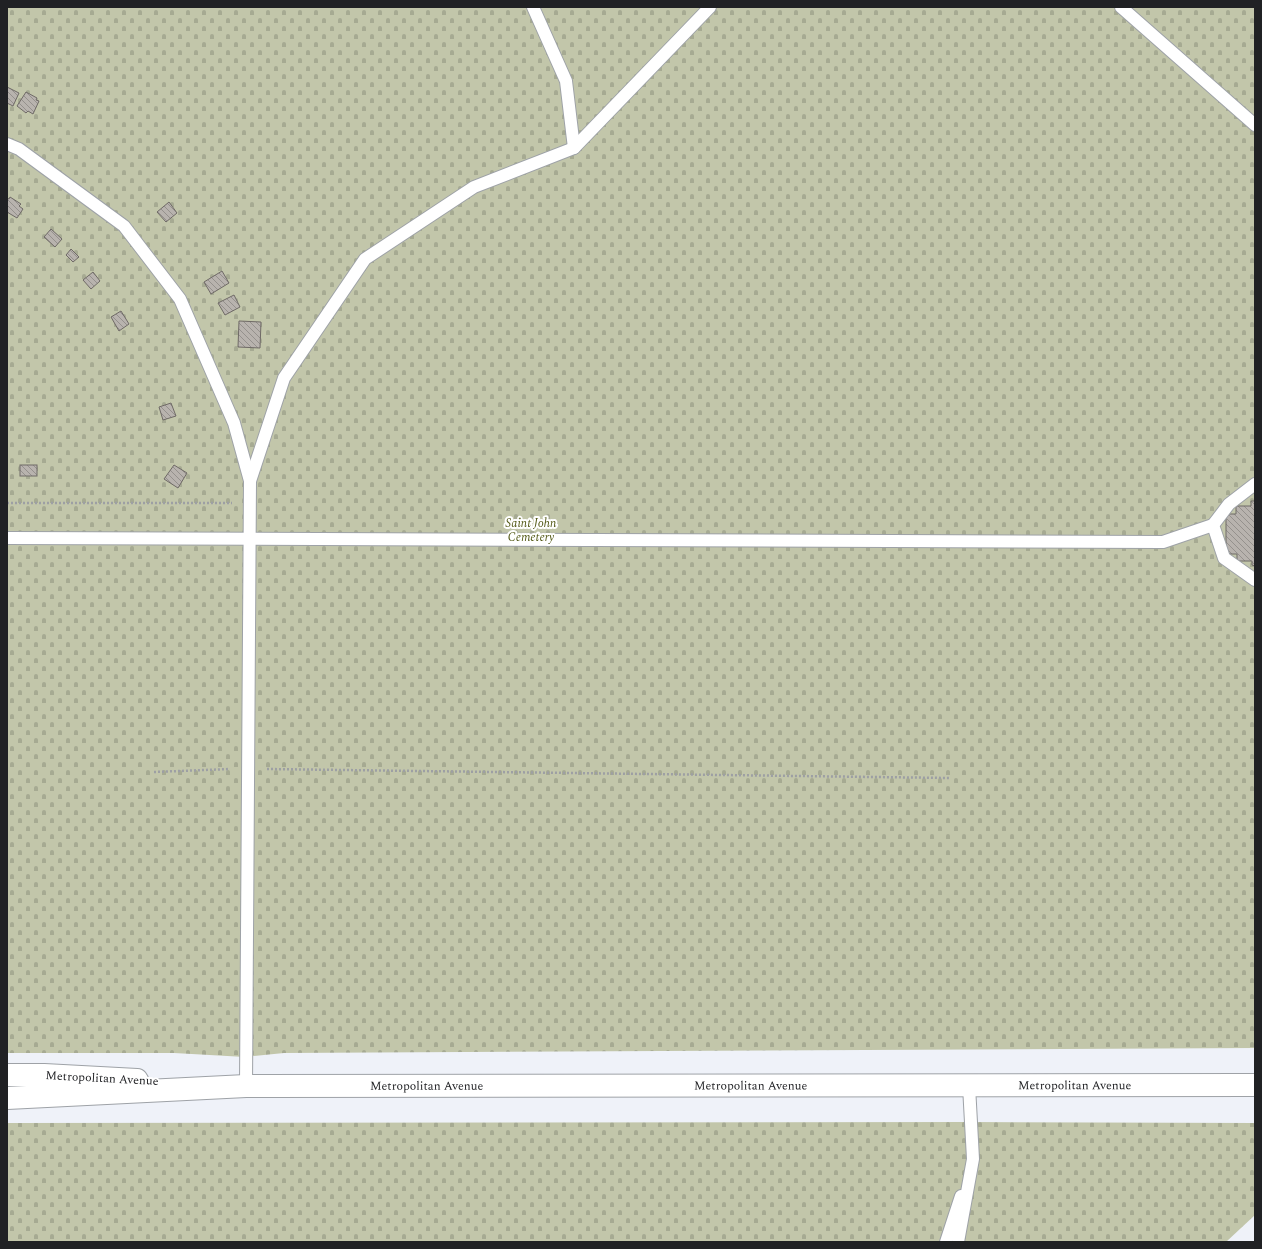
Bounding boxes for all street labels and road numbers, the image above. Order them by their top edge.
street label: Metropolitan Avenue [45,1066,159,1091]
street label: Metropolitan Avenue [694,1076,808,1096]
street label: Metropolitan Avenue [1018,1076,1132,1095]
street label: Metropolitan Avenue [370,1077,484,1096]

